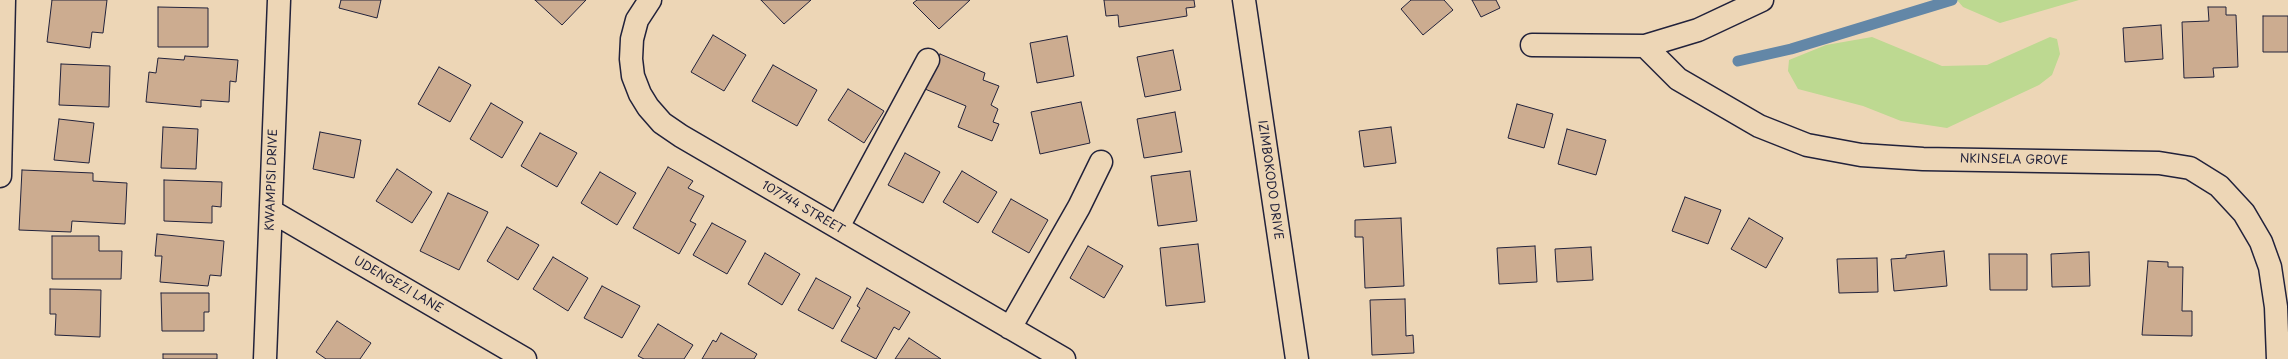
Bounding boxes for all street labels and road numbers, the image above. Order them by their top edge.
street label: IZIMBOKODO DRIVE [1254,119,1286,241]
street label: KWAMPISI DRIVE [263,129,281,231]
street label: NKINSELA GROVE [1960,152,2068,168]
street label: 107744 STREET [759,178,847,238]
street label: UDENGEZI LANE [351,254,445,316]

